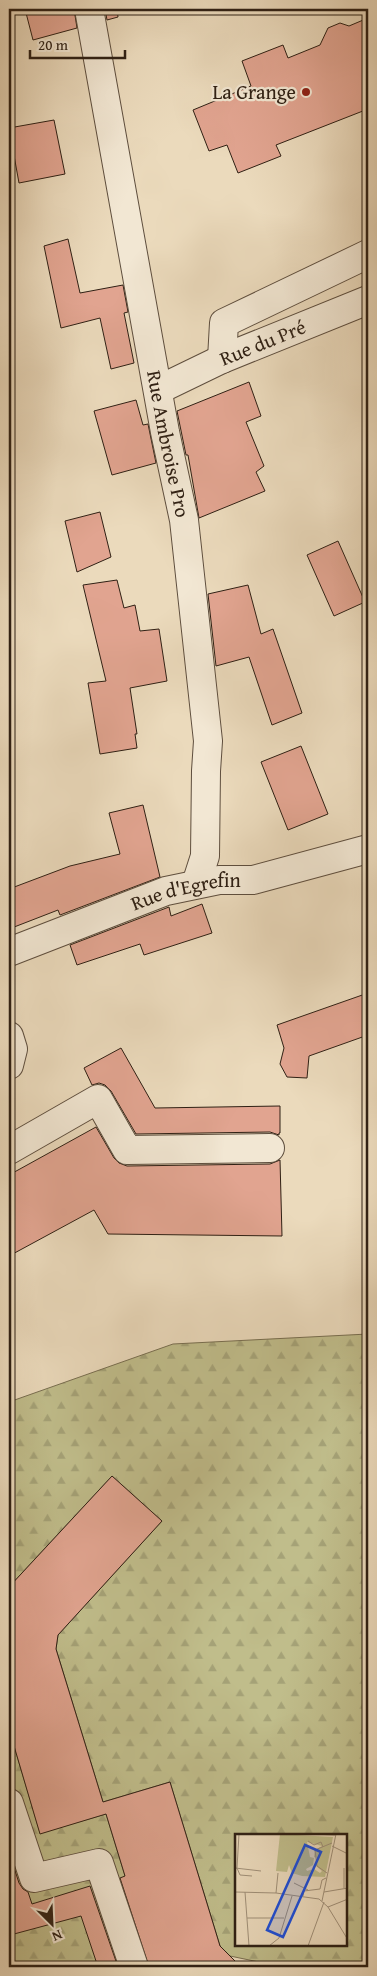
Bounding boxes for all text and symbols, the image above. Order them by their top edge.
scale bar [30,28,125,60]
text: 20 m [38,34,69,55]
place label: La Grange [213,77,296,106]
marker: La Grange [300,86,312,98]
street label: Rue du Pré [215,312,310,372]
street label: Rue Ambroise Pro [140,368,198,520]
street label: Rue d'Egrefin [126,865,241,917]
inset map [235,1834,347,1946]
north arrow [28,1898,78,1948]
text: N [48,1925,66,1947]

